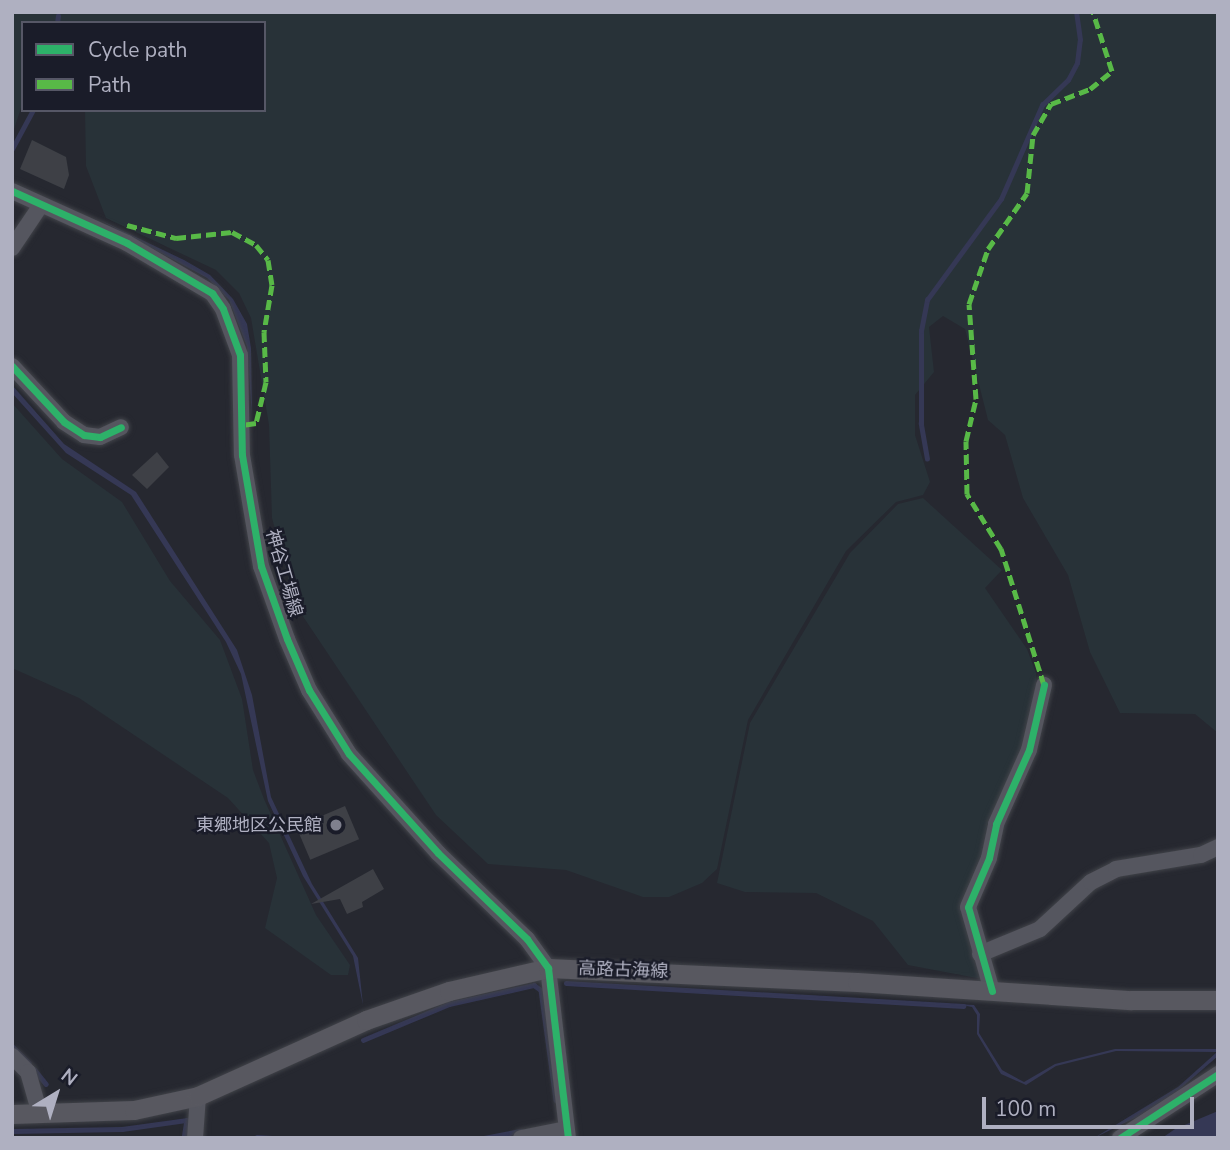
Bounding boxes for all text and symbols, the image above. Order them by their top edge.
legend [21,21,266,112]
text: Cycle path [88,36,187,64]
text: Path [88,71,131,99]
street label: 神谷工場線 [261,527,307,619]
place label: 東郷地区公民館 [196,814,322,836]
marker: 東郷地区公民館 [328,817,344,833]
street label: 高路古海線 [578,958,668,982]
north arrow [21,1059,91,1129]
text: N [55,1063,83,1092]
scale bar [985,1084,1197,1128]
text: 100 m [995,1095,1056,1123]

